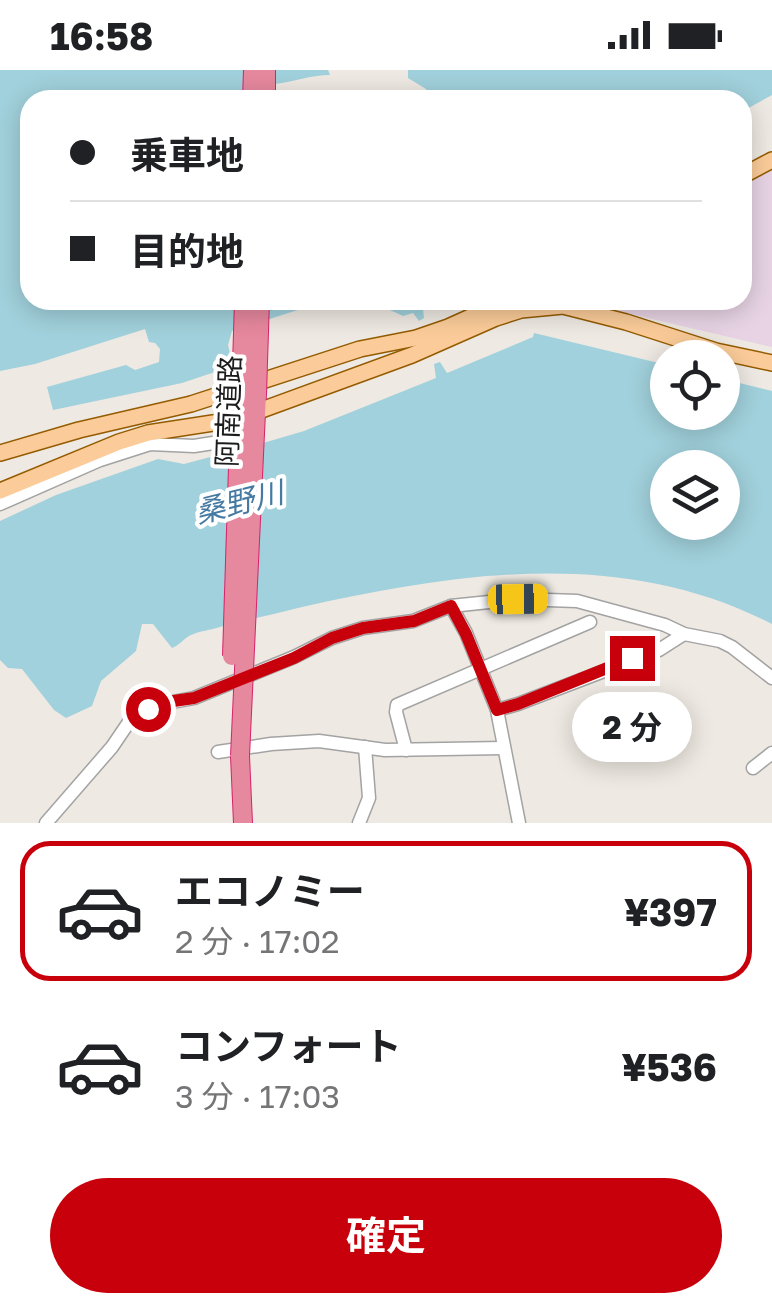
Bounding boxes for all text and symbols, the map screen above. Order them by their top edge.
text: 16:58 [50,13,153,58]
text: 乗車地 [130,132,244,177]
text: 目的地 [130,228,244,273]
map controls [650,340,740,540]
button: locate [650,340,740,430]
street label: 阿南道路 [210,354,246,468]
button: layers [650,450,740,540]
water label: 桑野川 [191,473,290,530]
car [488,583,548,615]
route end [610,636,655,681]
route start [126,687,171,732]
callout: 2 分 [572,693,692,763]
text: 2 分 [602,708,662,746]
icon: car [55,866,145,956]
text: エコノミー [175,868,365,913]
text: ¥397 [624,889,717,934]
text: 2 分 · 17:02 [175,922,340,960]
icon: car [55,1021,145,1111]
text: コンフォート [175,1023,402,1068]
text: ¥536 [621,1044,717,1089]
text: 3 分 · 17:03 [175,1077,340,1115]
button: 確定 [50,1178,722,1293]

